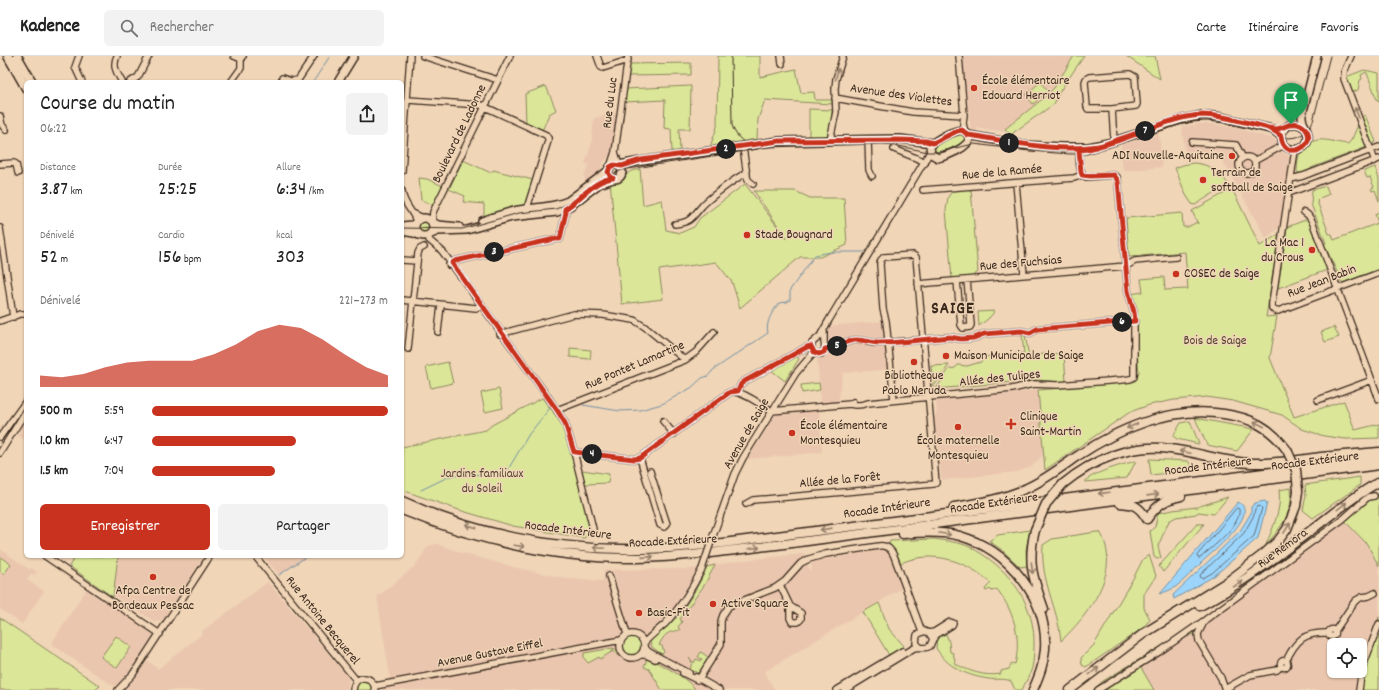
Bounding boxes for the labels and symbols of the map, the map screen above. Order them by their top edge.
one-way arrow [834,68,841,81]
place label: École élémentaire Edouard Herriot [982,72,1070,106]
street label: Rue du Luc [598,76,624,130]
street label: Avenue des Violettes [849,79,953,113]
street label: Boulevard de Ladonne [428,81,492,187]
marker: École élémentaire Edouard Herriot [969,83,979,93]
pin [1274,83,1308,124]
one-way arrow [1352,108,1360,120]
pin: 7 [1135,121,1155,141]
pin: 1 [999,133,1019,153]
pin: 2 [716,139,736,159]
place label: ADI Nouvelle-Aquitaine [1112,147,1224,166]
marker: ADI Nouvelle-Aquitaine [1227,151,1237,161]
street label: Rue de la Ramée [961,160,1043,186]
place label: Terrain de softball de Saige [1211,164,1293,198]
marker: Terrain de softball de Saige [1198,175,1208,185]
place label: Stade Bougnard [755,226,833,245]
marker: Stade Bougnard [742,230,752,240]
place label: La Mac 1 du Crous [1261,234,1304,268]
pin: 3 [484,242,504,262]
marker: La Mac 1 du Crous [1307,245,1317,255]
street label: Rue des Fuchsias [979,251,1063,277]
street label: Rue Jean Babin [1285,260,1359,304]
place label: COSEC de Saige [1184,265,1260,284]
marker: COSEC de Saige [1171,269,1181,279]
district label: SAIGE [931,298,975,322]
pin: 6 [1112,312,1132,332]
park label: Bois de Saige [1183,332,1247,351]
street label: Rue Pontet Lamartine [582,336,688,396]
pin: 5 [827,336,847,356]
place label: Maison Municipale de Saige [954,347,1084,366]
marker: Maison Municipale de Saige [941,351,951,361]
marker: Bibliothèque Pablo Neruda [909,357,919,367]
street label: Allée des Tulipes [959,365,1041,393]
place label: Bibliothèque Pablo Neruda [882,367,947,401]
street label: Avenue de Saige [719,395,775,473]
place label: Clinique Saint-Martin [1020,408,1081,442]
place label: École élémentaire Montesquieu [800,417,888,451]
marker: Clinique Saint-Martin [1005,418,1017,430]
one-way arrow [1253,420,1265,428]
marker: École maternelle Montesquieu [953,422,963,432]
one-way arrow [1127,423,1139,431]
marker: École élémentaire Montesquieu [787,428,797,438]
place label: École maternelle Montesquieu [917,432,1000,466]
pin: 4 [582,444,602,464]
one-way arrow [1179,447,1192,455]
street label: Rocade Extérieure [1270,447,1360,477]
street label: Rocade Intérieure [1163,452,1253,482]
park label: Jardins familiaux du Soleil [441,465,523,499]
street label: Allée de la Forêt [799,468,882,494]
street label: Rocade Extérieure [949,488,1039,520]
one-way arrow [1098,489,1111,497]
one-way arrow [1146,491,1159,499]
street label: Rocade Intérieure [842,493,932,525]
one-way arrow [1337,502,1348,511]
street label: Rocade Intérieure [523,516,613,546]
one-way arrow [465,522,478,529]
one-way arrow [1283,522,1291,534]
street label: Rue Rémora [1254,524,1313,574]
one-way arrow [820,525,833,533]
street label: Rocade Extérieure [628,530,718,554]
one-way arrow [938,530,951,538]
one-way arrow [512,542,525,550]
one-way arrow [593,544,606,552]
one-way arrow [747,544,760,552]
one-way arrow [642,553,655,561]
one-way arrow [1028,561,1036,574]
marker: Afpa Centre de Bordeaux Pessac [148,572,158,582]
street label: Rue Antoine Becquerel [280,573,364,669]
one-way arrow [1232,580,1243,588]
place label: Afpa Centre de Bordeaux Pessac [112,582,194,616]
place label: Active Square [721,595,789,614]
marker: Active Square [708,599,718,609]
place label: Basic-Fit [647,604,690,623]
marker: Basic-Fit [634,608,644,618]
street label: Avenue Gustave Eiffel [436,634,544,674]
one-way arrow [1089,666,1100,675]

